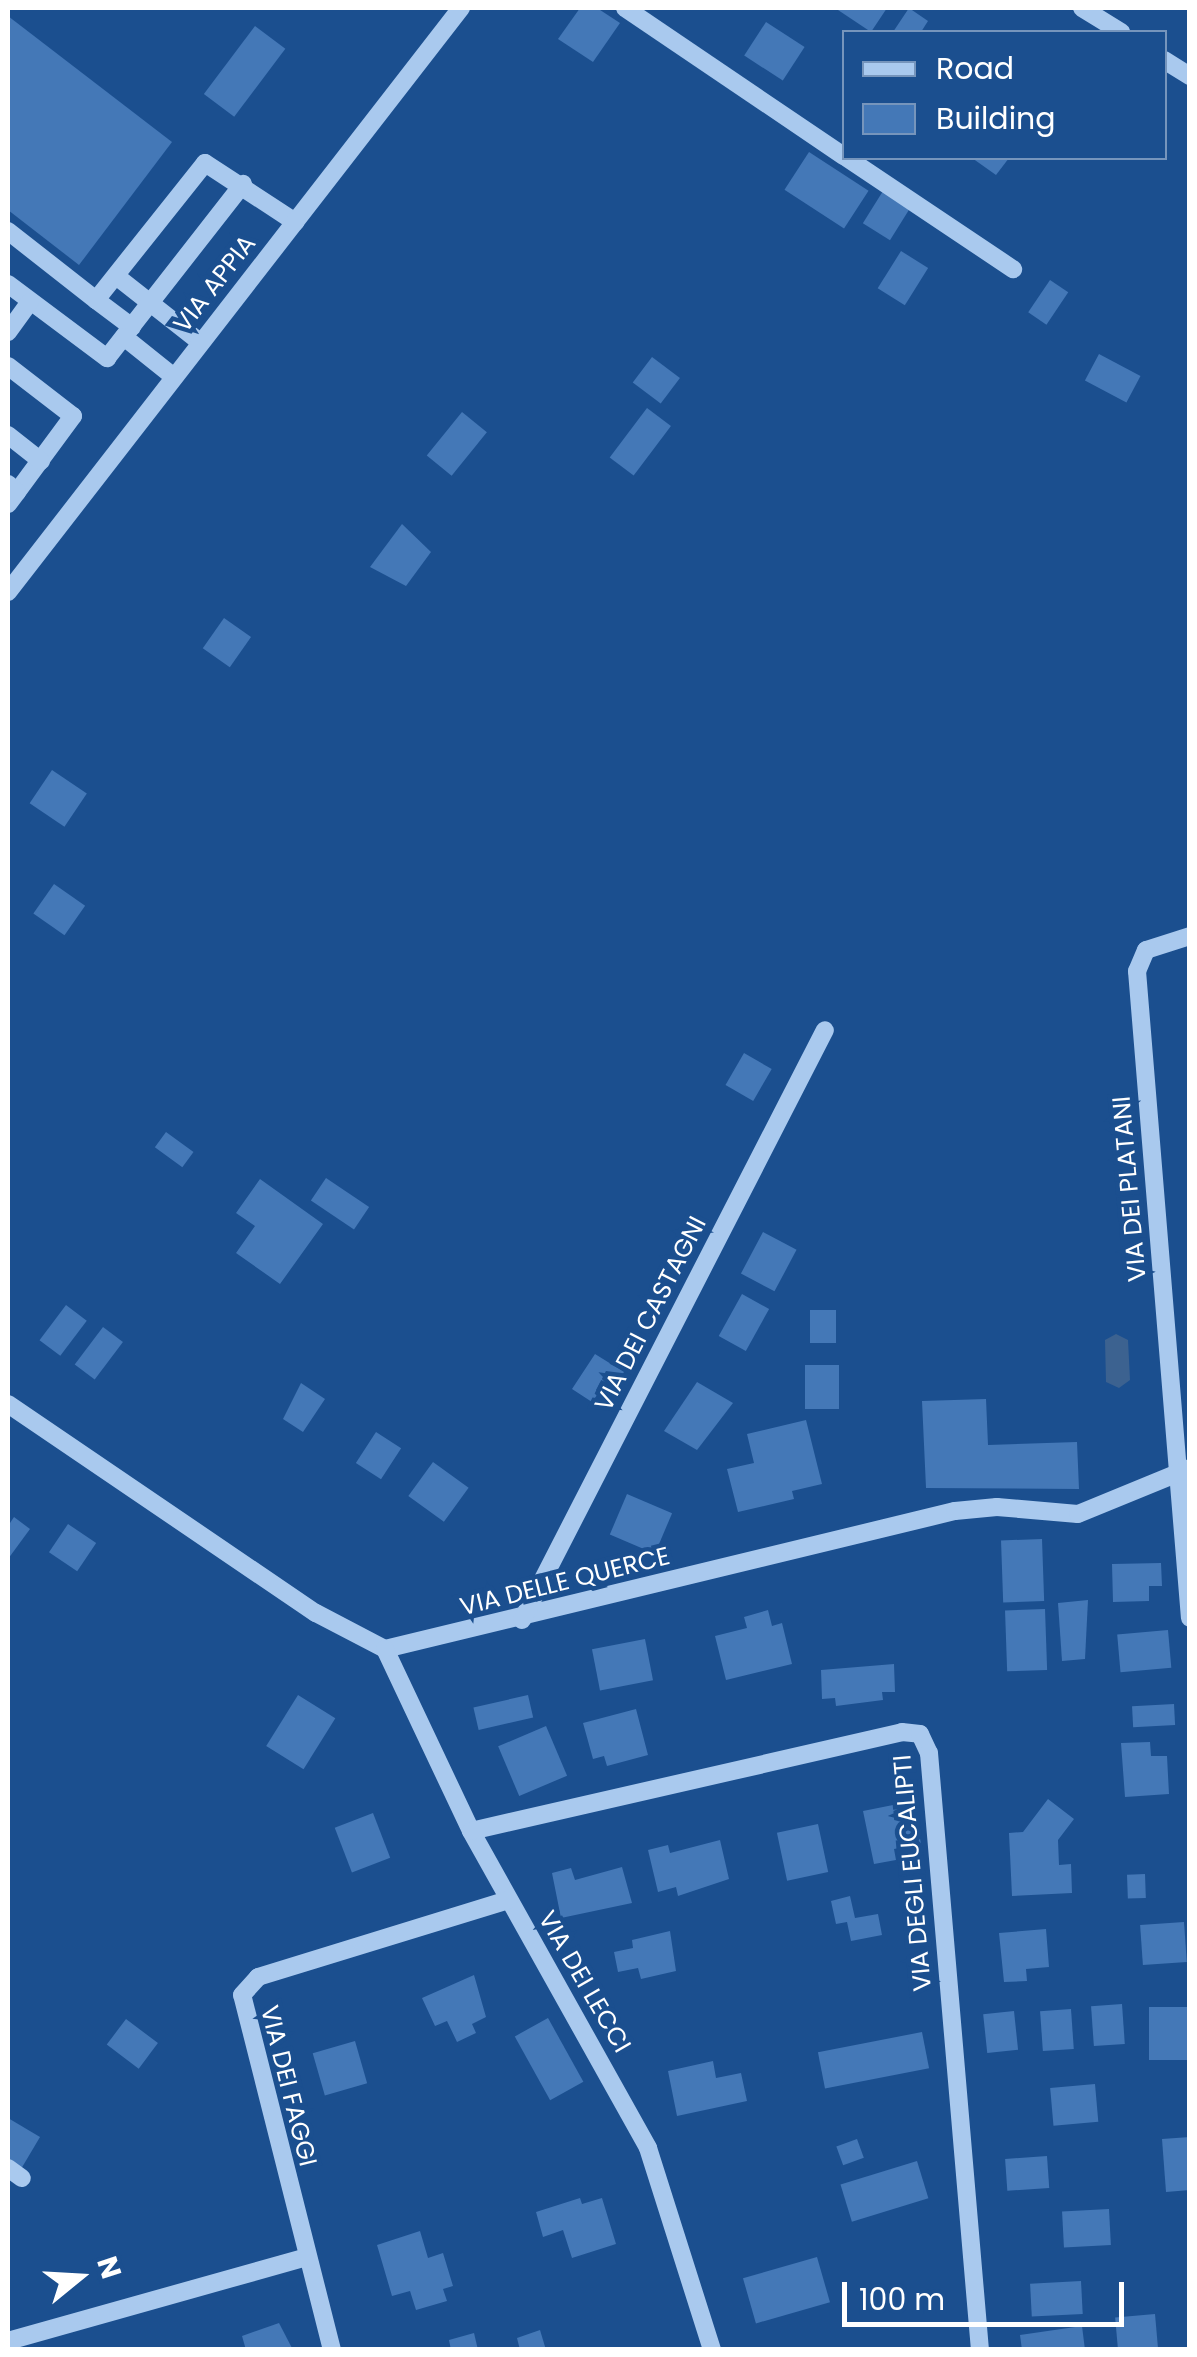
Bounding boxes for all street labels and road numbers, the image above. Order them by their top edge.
street label: VIA APPIA [168,229,262,339]
street label: VIA DEI PLATANI [1107,1095,1153,1283]
street label: VIA DEI CASTAGNI [589,1212,713,1416]
street label: VIA DELLE QUERCE [457,1541,673,1623]
street label: VIA DEGLI EUCALIPTI [888,1754,938,1992]
street label: VIA DEI LECCI [531,1906,637,2058]
street label: VIA DEI FAGGI [254,2003,322,2169]

